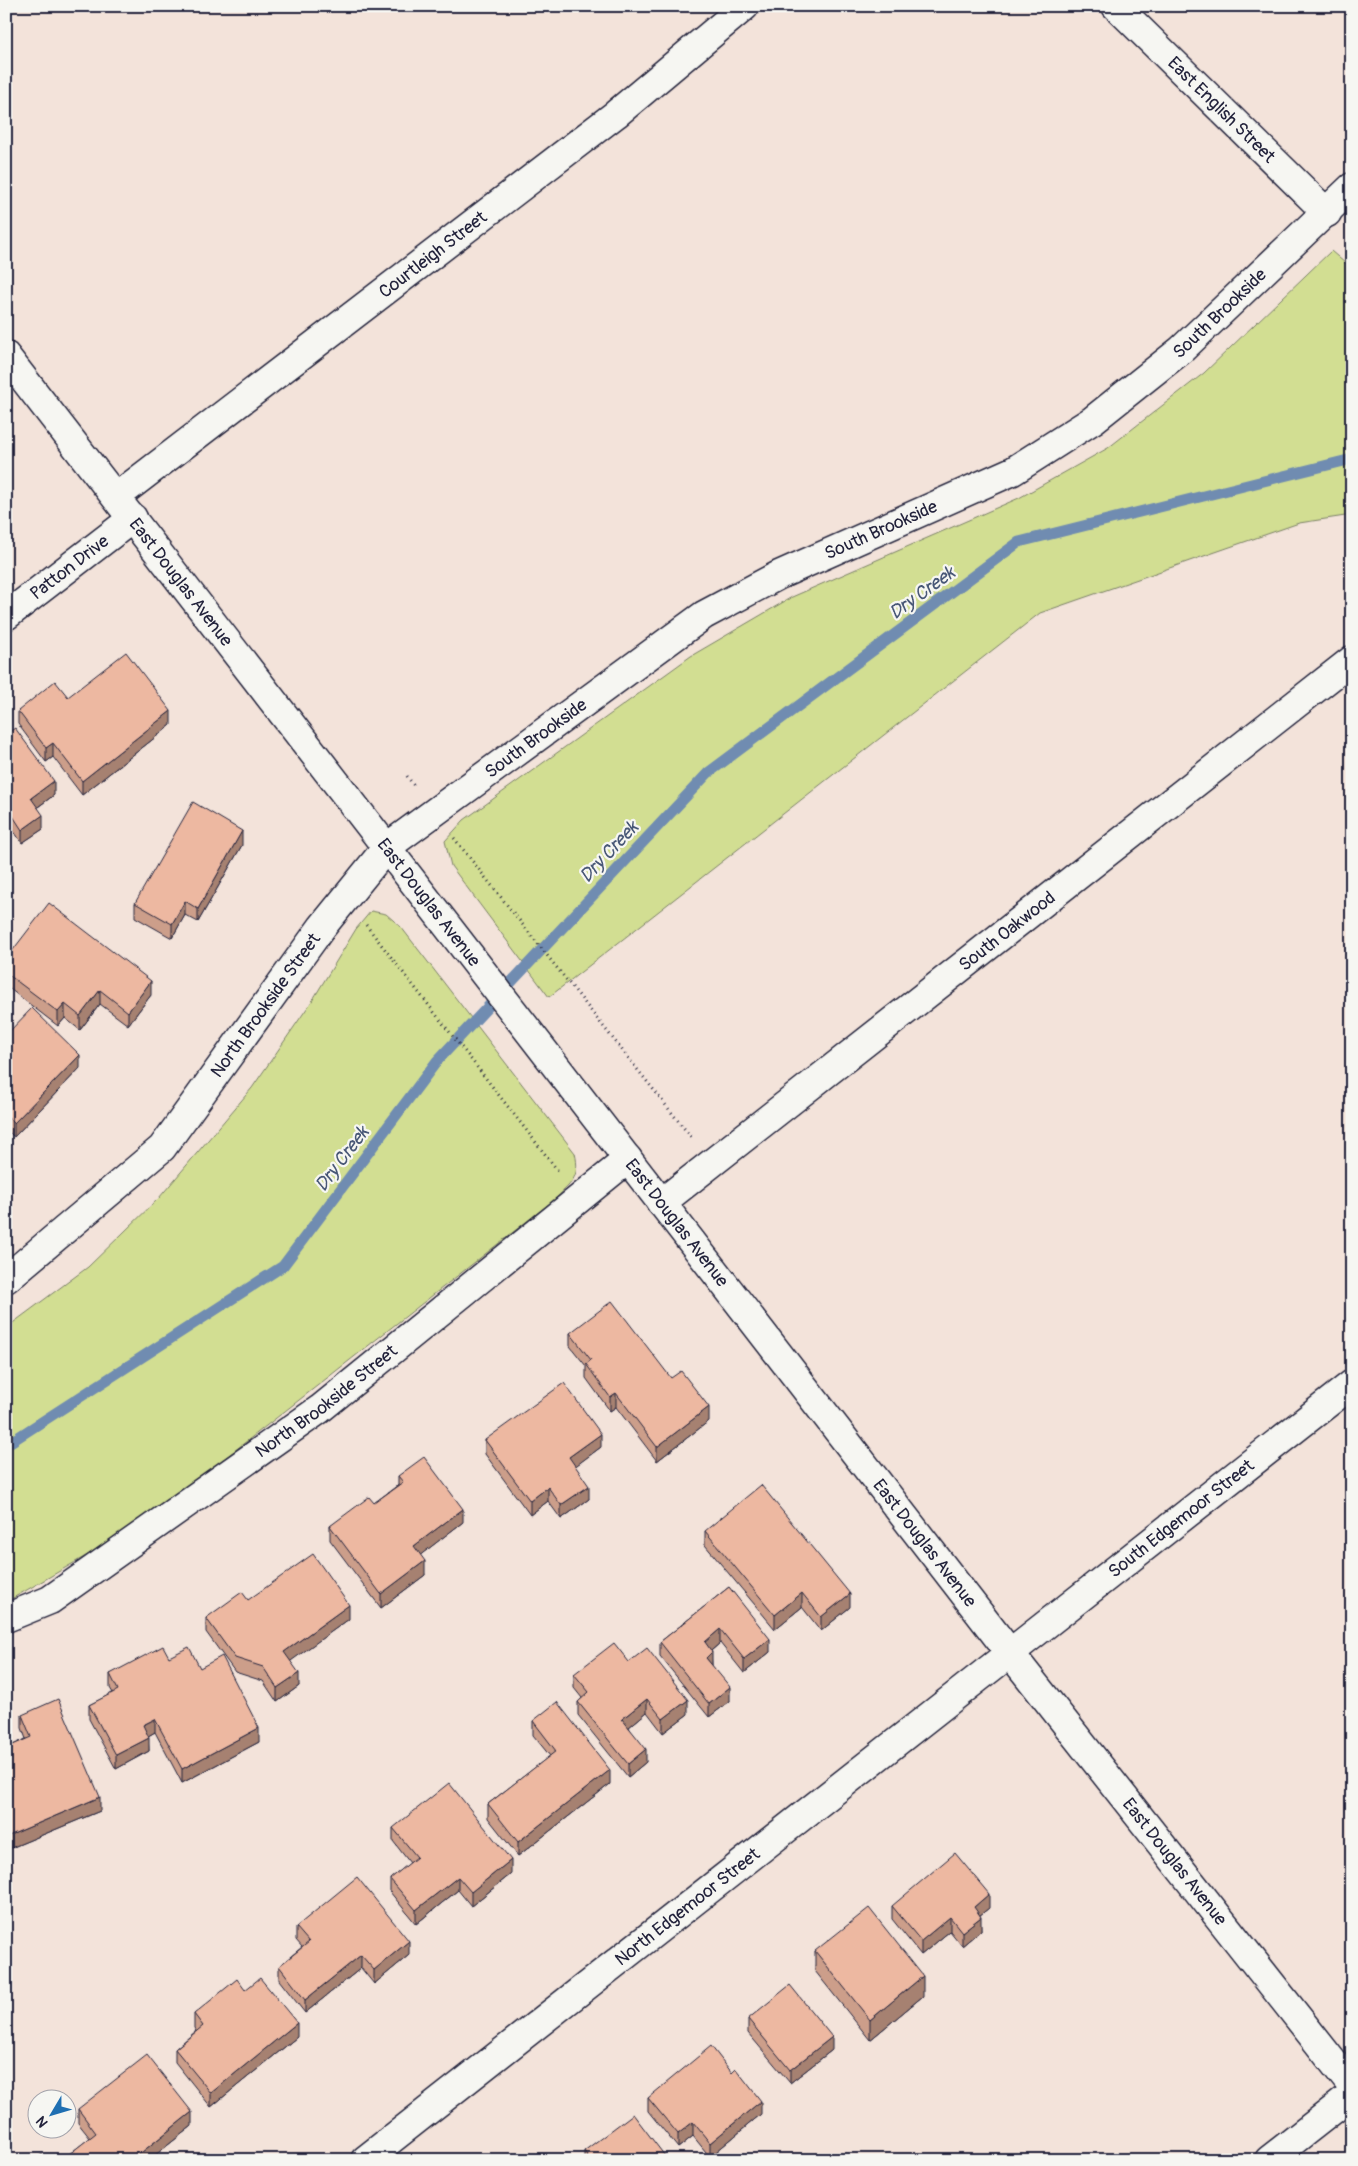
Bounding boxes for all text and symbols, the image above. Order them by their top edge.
street label: East English Street [1163,52,1281,168]
street label: Courtleigh Street [374,205,492,303]
street label: South Brookside [1168,263,1271,364]
street label: South Brookside [821,495,941,565]
street label: East Douglas Avenue [124,513,238,651]
street label: Patton Drive [25,529,114,605]
water label: Dry Creek [884,560,961,625]
street label: South Brookside [480,693,592,783]
water label: Dry Creek [574,815,645,888]
street label: East Douglas Avenue [372,834,486,971]
street label: South Oakwood [954,886,1060,976]
street label: North Brookside Street [205,928,326,1082]
water label: Dry Creek [310,1120,376,1196]
street label: East Douglas Avenue [620,1154,734,1292]
street label: North Brookside Street [251,1339,403,1463]
street label: South Edgemoor Street [1103,1454,1259,1583]
street label: East Douglas Avenue [868,1474,982,1612]
street label: East Douglas Avenue [1117,1793,1232,1930]
street label: North Edgemoor Street [610,1842,765,1971]
north arrow [28,2088,78,2138]
text: N [33,2113,52,2131]

